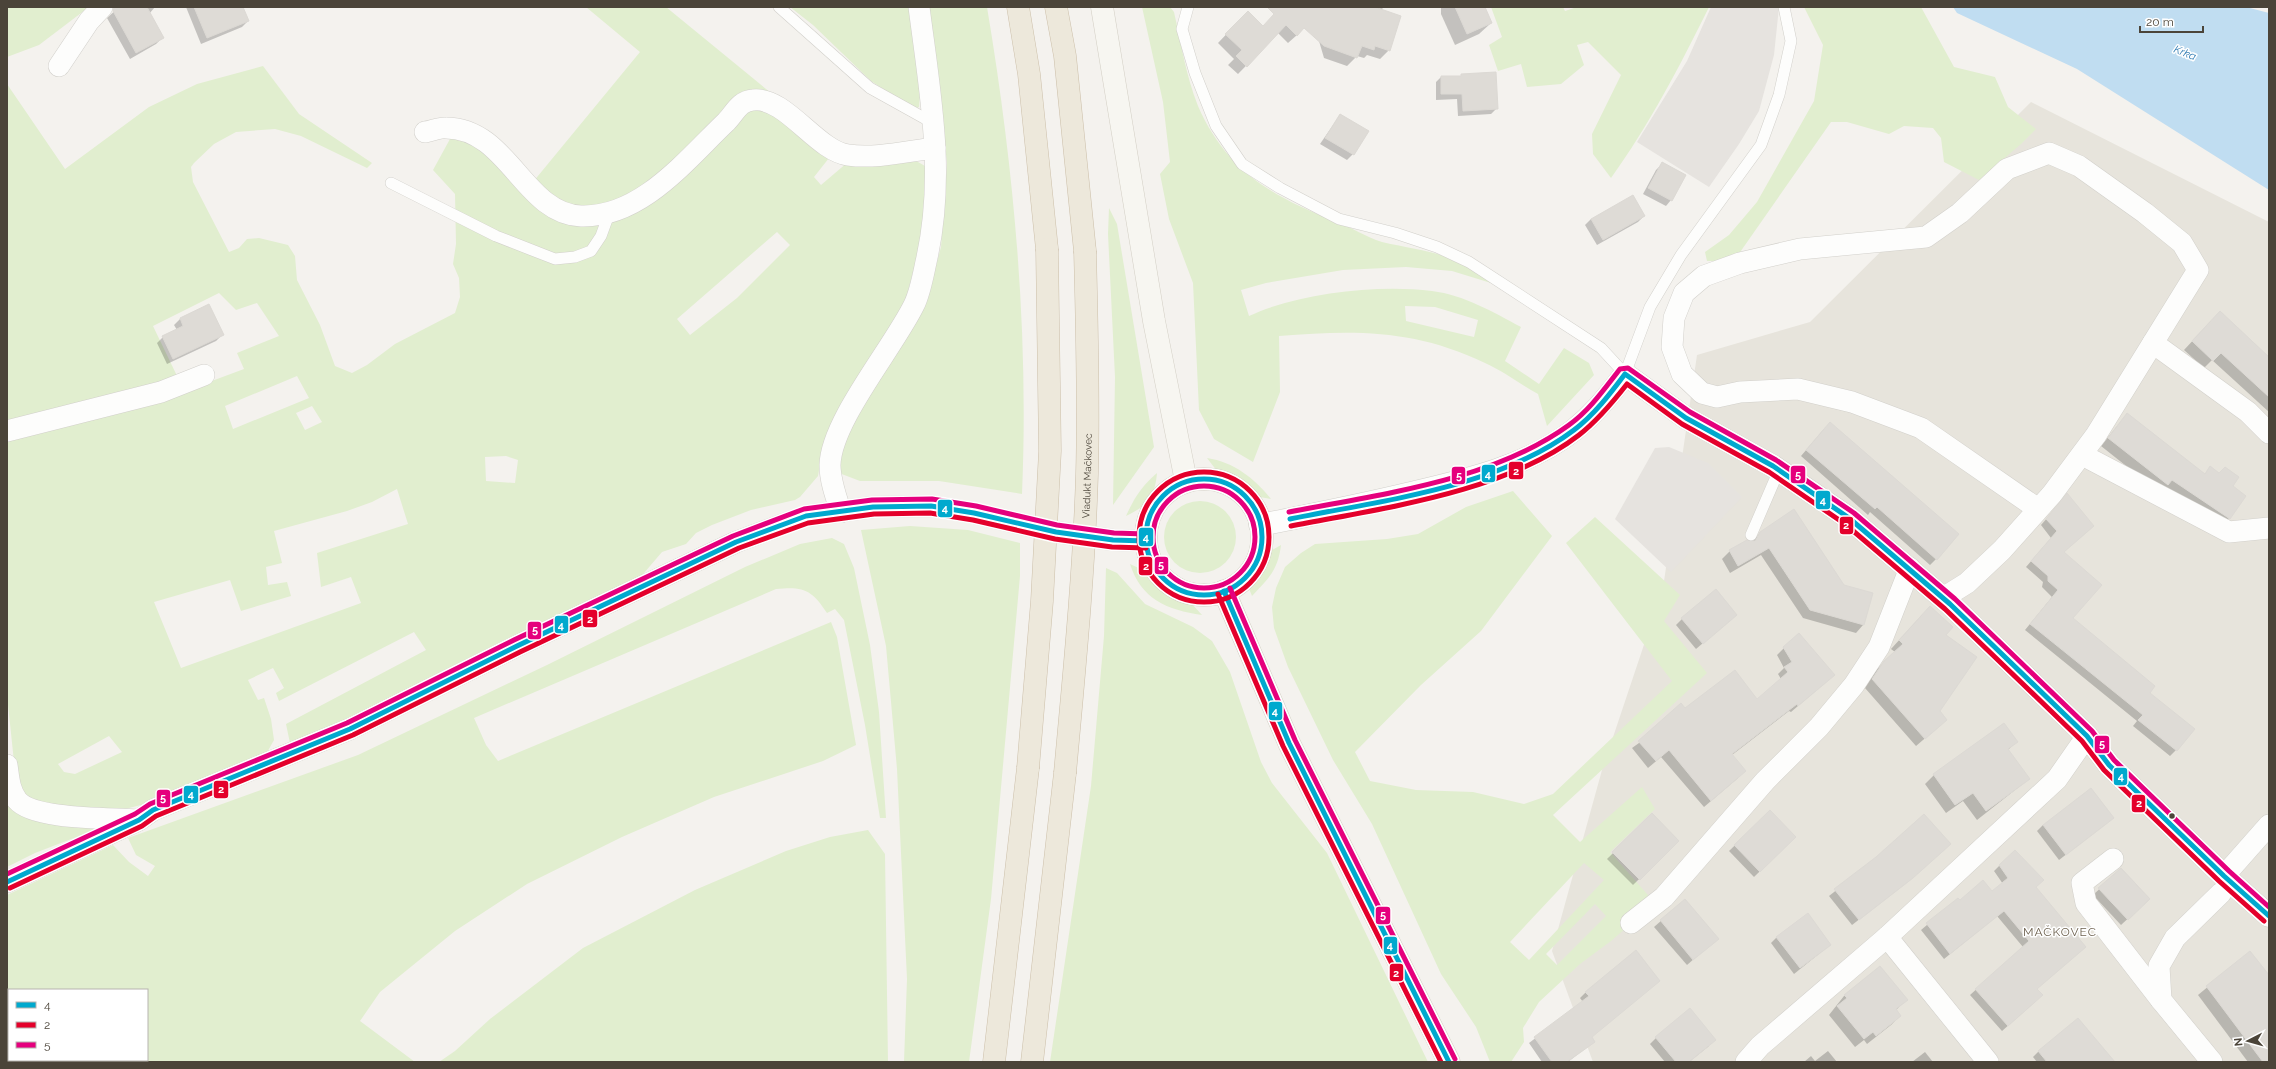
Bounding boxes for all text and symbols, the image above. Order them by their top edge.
scale bar [2140,8,2203,34]
text: 20 m [2146,15,2174,29]
water label: Krka [2172,43,2198,63]
street label: Viadukt Mačkovec [1080,433,1093,519]
line badge: 2 [1508,461,1524,480]
line badge: 4 [1481,464,1496,483]
text: 2 [1513,465,1519,478]
line badge: 5 [1790,465,1806,484]
line badge: 5 [1451,466,1466,485]
text: 4 [1485,468,1491,481]
text: 5 [1795,469,1801,482]
text: 5 [1456,470,1462,483]
line badge: 4 [1815,490,1831,510]
text: 4 [1820,494,1826,507]
line badge: 4 [937,499,953,518]
text: 4 [942,502,948,515]
line badge: 2 [1839,516,1854,535]
text: 2 [1843,519,1849,532]
line badge: 4 [1138,527,1154,547]
text: 4 [1143,531,1149,544]
line badge: 2 [1138,556,1153,576]
line badge: 5 [1154,556,1169,575]
text: 5 [1158,559,1164,572]
text: 2 [1143,560,1149,573]
line badge: 2 [582,609,598,628]
text: 2 [587,613,593,626]
line badge: 4 [554,615,569,634]
text: 4 [558,619,564,632]
line badge: 5 [527,621,542,640]
text: 5 [532,624,538,637]
line badge: 4 [1268,701,1283,721]
text: 4 [1272,705,1278,718]
line badge: 5 [2094,735,2110,754]
text: 5 [2099,738,2105,751]
line badge: 4 [2113,767,2128,786]
text: 4 [2118,770,2124,783]
line badge: 2 [213,780,229,799]
text: 2 [218,783,224,796]
line badge: 4 [183,785,199,804]
text: 4 [188,788,194,801]
line badge: 5 [156,789,171,808]
text: 5 [160,792,166,805]
line badge: 2 [2131,794,2146,813]
text: 2 [2136,797,2142,810]
unlabelled marker [2167,811,2177,821]
line badge: 5 [1375,906,1391,925]
text: 5 [1380,909,1386,922]
district label: MAČKOVEC [2023,925,2097,939]
line badge: 4 [1383,936,1398,955]
text: 4 [1387,939,1393,952]
line badge: 2 [1389,963,1404,982]
text: 2 [1393,967,1399,980]
legend [8,989,148,1061]
text: 4 [44,998,51,1012]
text: 2 [44,1018,50,1032]
north arrow [2228,1021,2268,1061]
text: N [2232,1037,2245,1047]
text: 5 [44,1038,51,1052]

